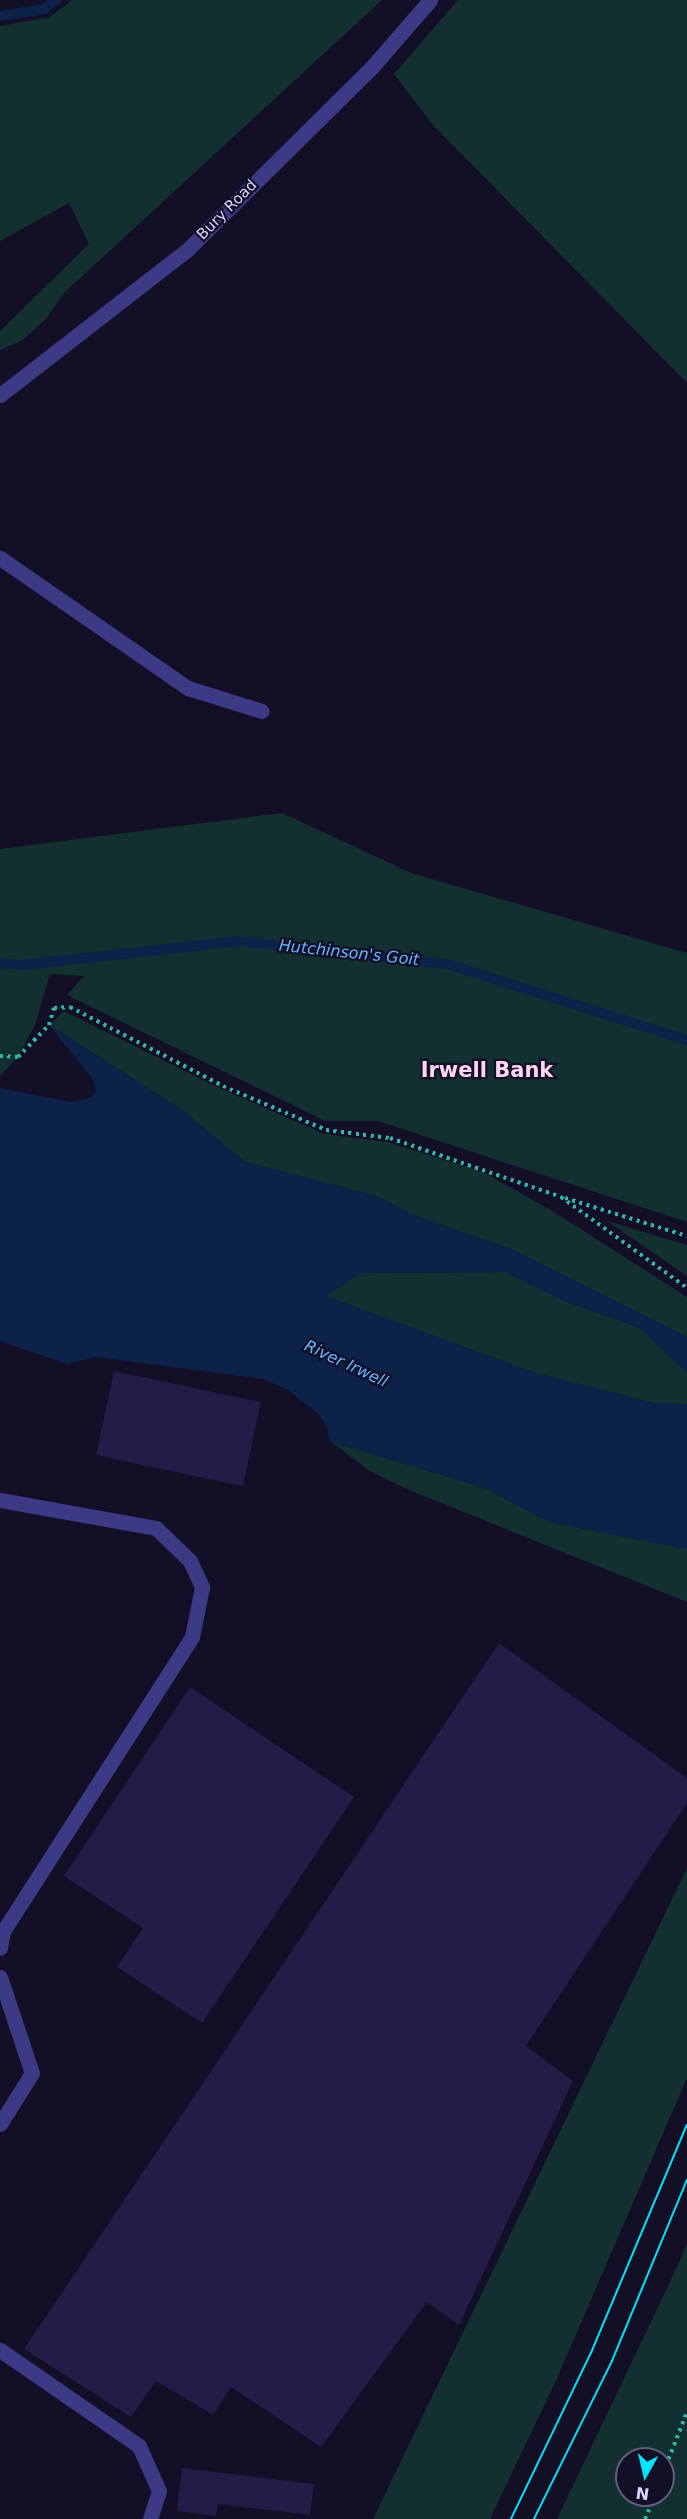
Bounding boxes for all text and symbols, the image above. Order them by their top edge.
street label: Bury Road [193,176,261,244]
water label: Hutchinson's Goit [278,936,420,970]
district label: Irwell Bank [421,1057,553,1083]
water label: River Irwell [301,1336,391,1392]
north arrow [615,2447,675,2507]
text: N [635,2483,651,2504]

